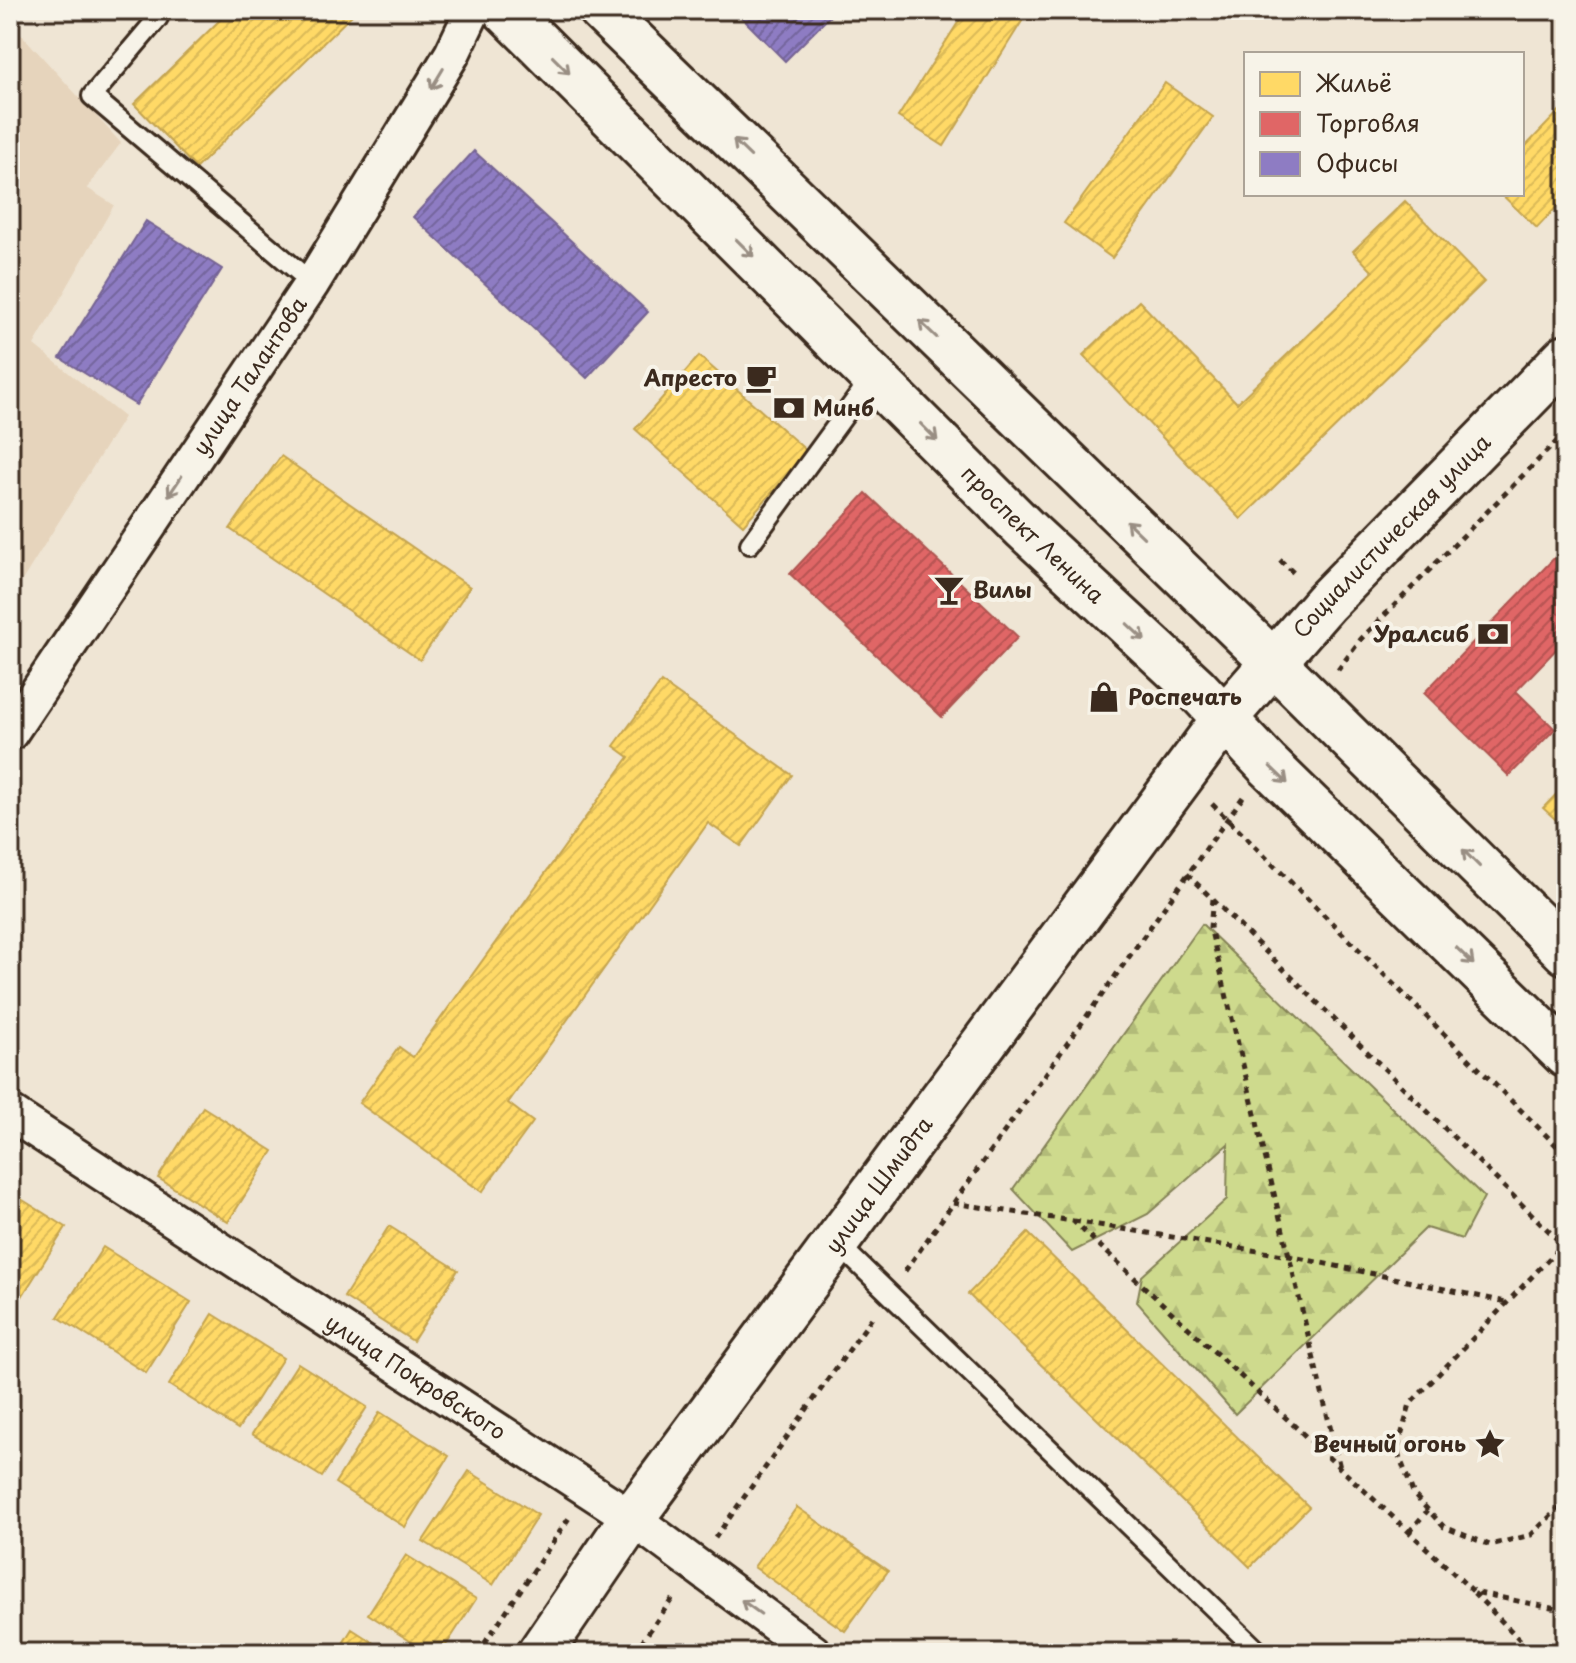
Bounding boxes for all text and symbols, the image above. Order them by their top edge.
legend [1244,52,1524,196]
one-way arrow [551,55,570,74]
text: Жильё [1315,64,1392,100]
one-way arrow [428,67,444,90]
text: Торговля [1316,104,1420,140]
one-way arrow [732,138,752,157]
text: Офисы [1316,144,1398,180]
one-way arrow [735,238,754,257]
street label: улица Талантова [183,289,314,461]
one-way arrow [919,320,939,339]
place label: Апресто [643,360,737,393]
cafe icon: Апресто [744,361,778,395]
place label: Минб [813,390,875,423]
bank icon: Минб [772,391,806,425]
one-way arrow [919,422,938,442]
street label: Социалистическая улица [1284,425,1497,645]
street label: проспект Ленина [955,457,1113,610]
one-way arrow [167,475,184,497]
one-way arrow [1125,520,1145,539]
place label: Вилы [973,572,1032,605]
bar icon: Вилы [932,573,966,607]
place label: Уралсиб [1372,616,1469,649]
bank icon: Уралсиб [1476,617,1510,651]
one-way arrow [1125,623,1145,641]
place label: Роспечать [1128,679,1242,712]
shop icon: Роспечать [1087,680,1121,714]
one-way arrow [1269,765,1288,784]
one-way arrow [1461,848,1480,868]
one-way arrow [1455,947,1475,966]
street label: улица Шмидта [816,1108,940,1259]
street label: улица Покровского [320,1305,513,1447]
place label: Вечный огонь [1313,1426,1466,1459]
place icon: Вечный огонь [1473,1427,1507,1461]
one-way arrow [741,1598,763,1615]

